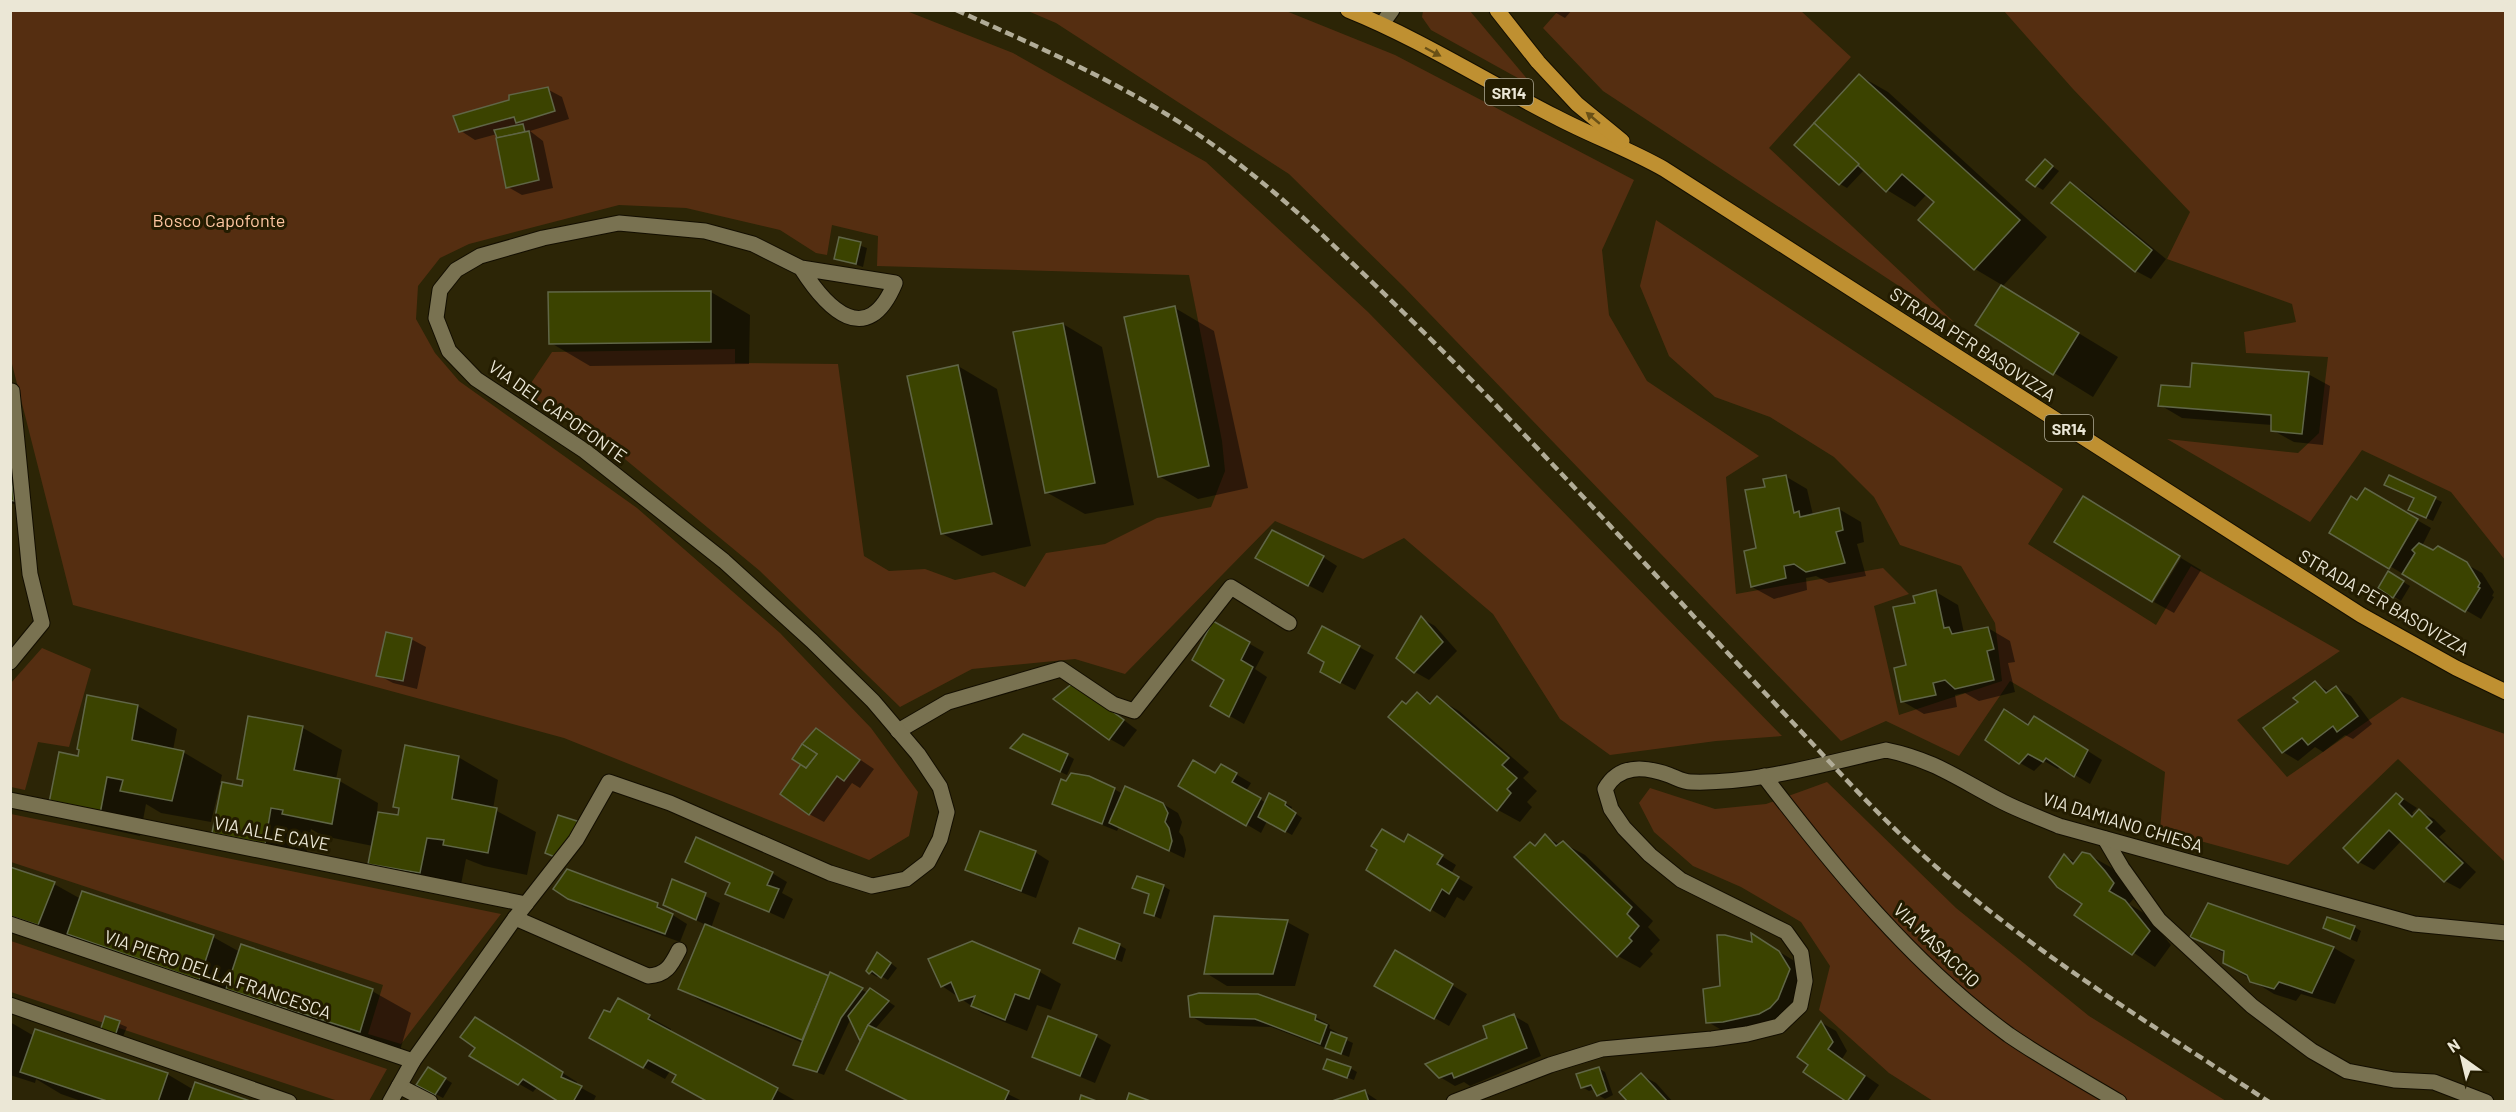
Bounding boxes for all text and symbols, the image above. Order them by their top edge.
one-way arrow [1425,47,1442,57]
road number: SR14 [1485,79,1533,105]
one-way arrow [1585,111,1601,124]
park label: Bosco Capofonte [153,209,285,231]
street label: STRADA PER BASOVIZZA [1886,282,2060,406]
street label: VIA DEL CAPOFONTE [485,355,631,467]
road number: SR14 [2045,415,2093,441]
street label: STRADA PER BASOVIZZA [2295,544,2473,660]
street label: VIA DAMIANO CHIESA [2040,787,2206,857]
street label: VIA ALLE CAVE [212,811,332,855]
street label: VIA MASACCIO [1889,898,1985,992]
street label: VIA PIERO DELLA FRANCESCA [102,925,335,1023]
north arrow [2432,1028,2492,1088]
text: N [2444,1034,2463,1056]

